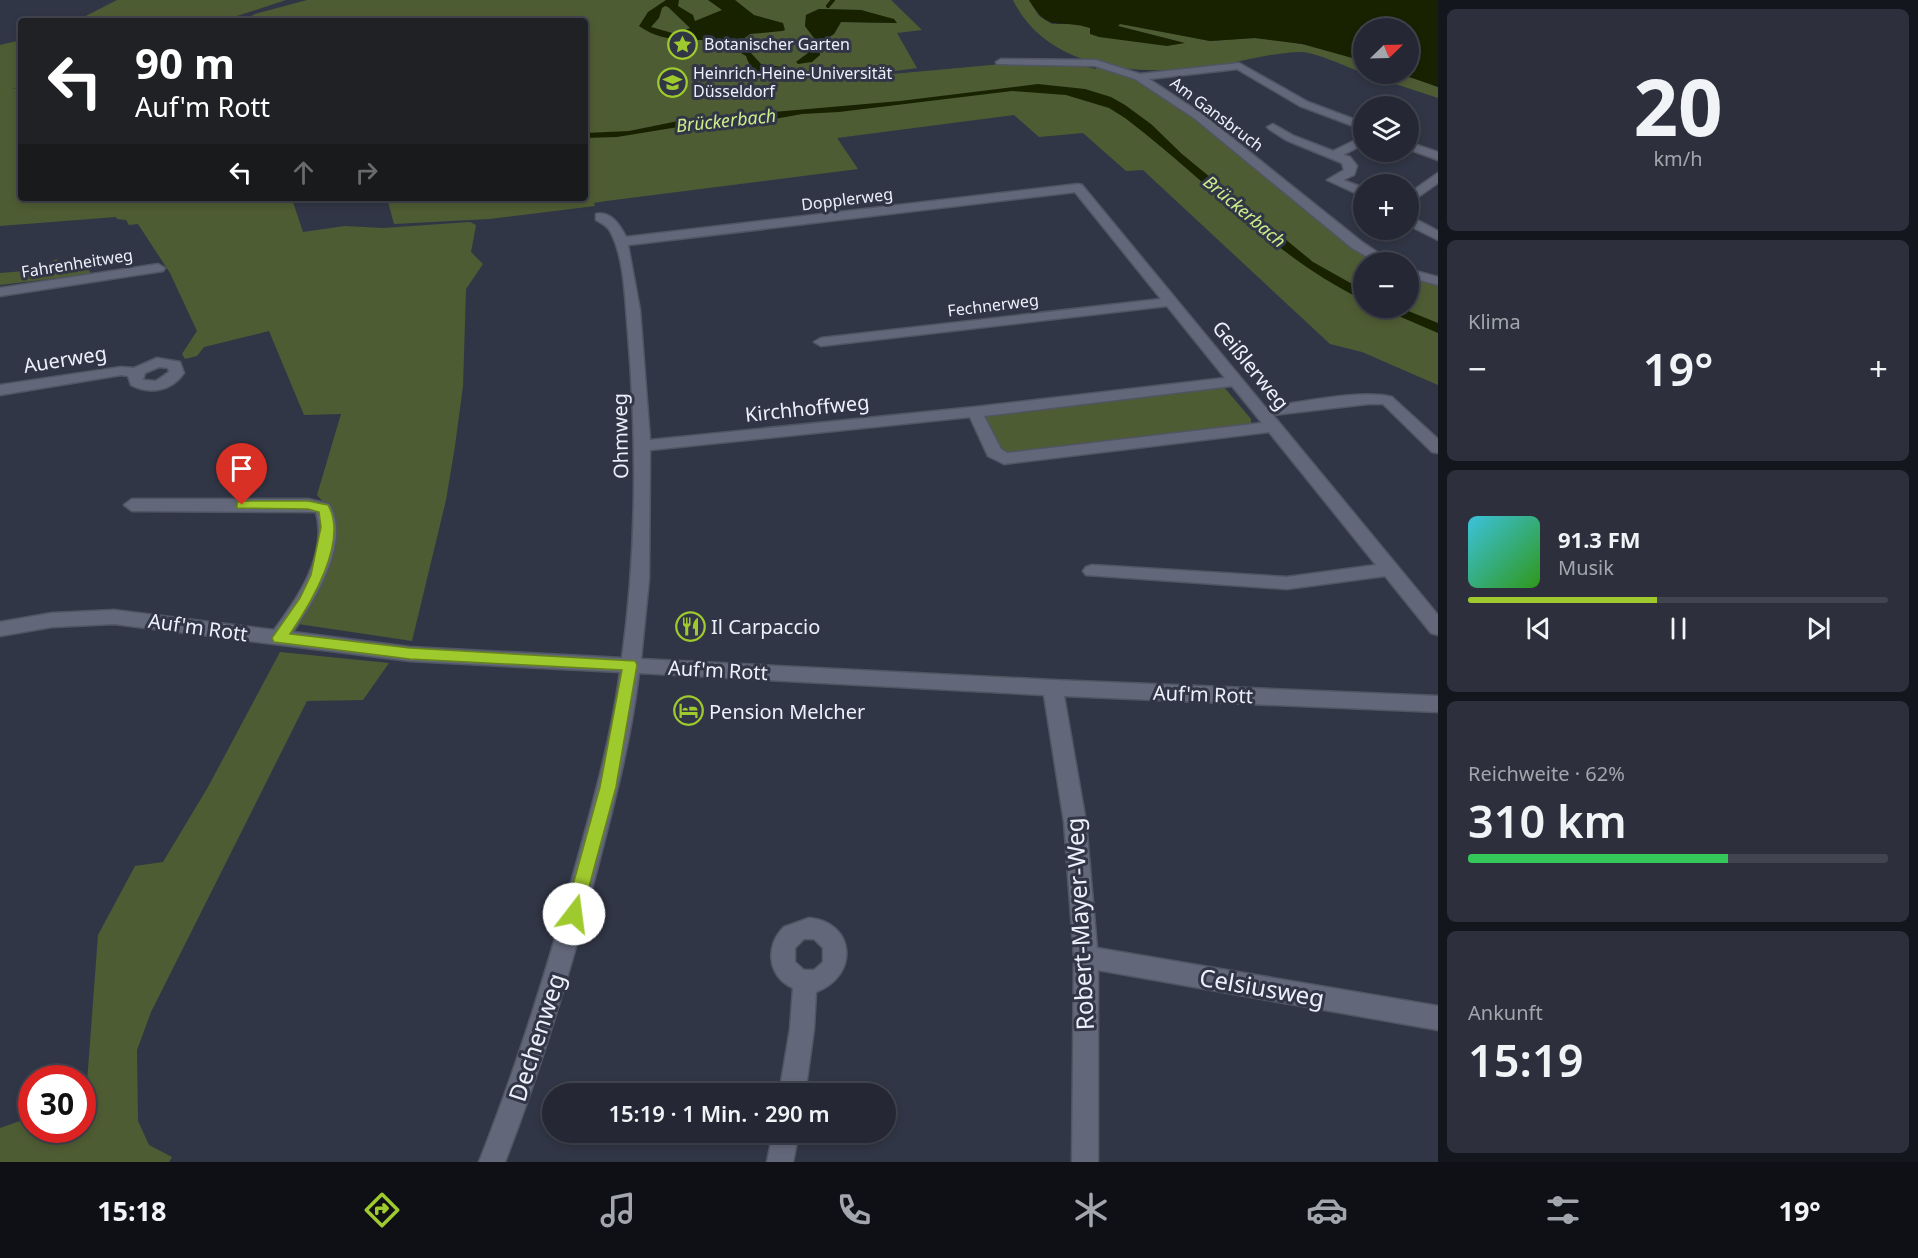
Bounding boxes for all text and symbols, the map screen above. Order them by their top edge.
north arrow [1353,18,1419,84]
map controls [1353,18,1419,318]
place icon: Botanischer Garten [667,28,699,60]
place label: Botanischer Garten [704,33,850,55]
text: 90 m [135,34,235,91]
icon: left [36,42,114,120]
text: 20 [1633,53,1723,159]
place label: Heinrich-Heine-Universität Düsseldorf [693,62,892,102]
school or university icon: Heinrich-Heine-Universität Düsseldorf [656,66,688,98]
street label: Am Gansbruch [1166,72,1268,156]
text: Auf'm Rott [135,88,270,125]
button: layers [1353,96,1419,162]
water label: Brückerbach [675,103,777,137]
text: km/h [1653,145,1703,172]
icon: left [224,156,257,189]
icon: ahead [287,156,320,189]
icon: right [350,156,383,189]
water label: Brückerbach [1199,170,1291,252]
button: + [1353,174,1419,240]
street label: Dopplerweg [800,182,894,216]
street label: Fahrenheitweg [20,243,134,283]
button: − [1353,252,1419,318]
street label: Fechnerweg [946,288,1040,322]
text: Klima [1468,308,1521,335]
street label: Geißlerweg [1207,315,1295,415]
text: 19° [1643,338,1713,399]
street label: Auerweg [21,339,109,379]
text: − [1468,346,1487,391]
text: + [1869,346,1888,391]
street label: Kirchhoffweg [743,388,871,428]
street label: Ohmweg [606,393,634,479]
pin [216,443,267,505]
icon: arrive [225,452,258,485]
text: 91.3 FM [1558,524,1640,554]
text: Musik [1558,554,1614,581]
street label: Auf'm Rott [147,607,249,647]
restaurant icon: Il Carpaccio [674,610,706,642]
icon: previous [1522,612,1555,645]
icon: pause [1662,612,1695,645]
icon: next [1802,612,1835,645]
place label: Il Carpaccio [711,613,820,640]
street label: Auf'm Rott [667,654,769,686]
street label: Auf'm Rott [1153,679,1253,709]
hotel icon: Pension Melcher [672,695,704,727]
place label: Pension Melcher [709,698,865,725]
text: Reichweite · 62% [1468,760,1625,787]
text: 310 km [1468,790,1627,851]
street label: Robert-Mayer-Weg [1057,817,1101,1031]
position arrow [542,882,606,946]
street label: Celsiusweg [1197,960,1327,1014]
street label: Dechenweg [500,969,572,1105]
text: Ankunft [1468,999,1543,1026]
text: 15:19 [1468,1029,1583,1090]
speed limit sign: 30 [18,1065,96,1143]
text: 15:19 · 1 Min. · 290 m [608,1098,830,1128]
icon: directions [361,1189,403,1231]
icon: music [597,1189,639,1231]
icon: phone [833,1189,875,1231]
icon: climate [1070,1189,1112,1231]
icon: car [1306,1189,1348,1231]
icon: filters [1542,1189,1584,1231]
text: 15:18 [97,1192,167,1229]
text: 19° [1778,1192,1821,1229]

